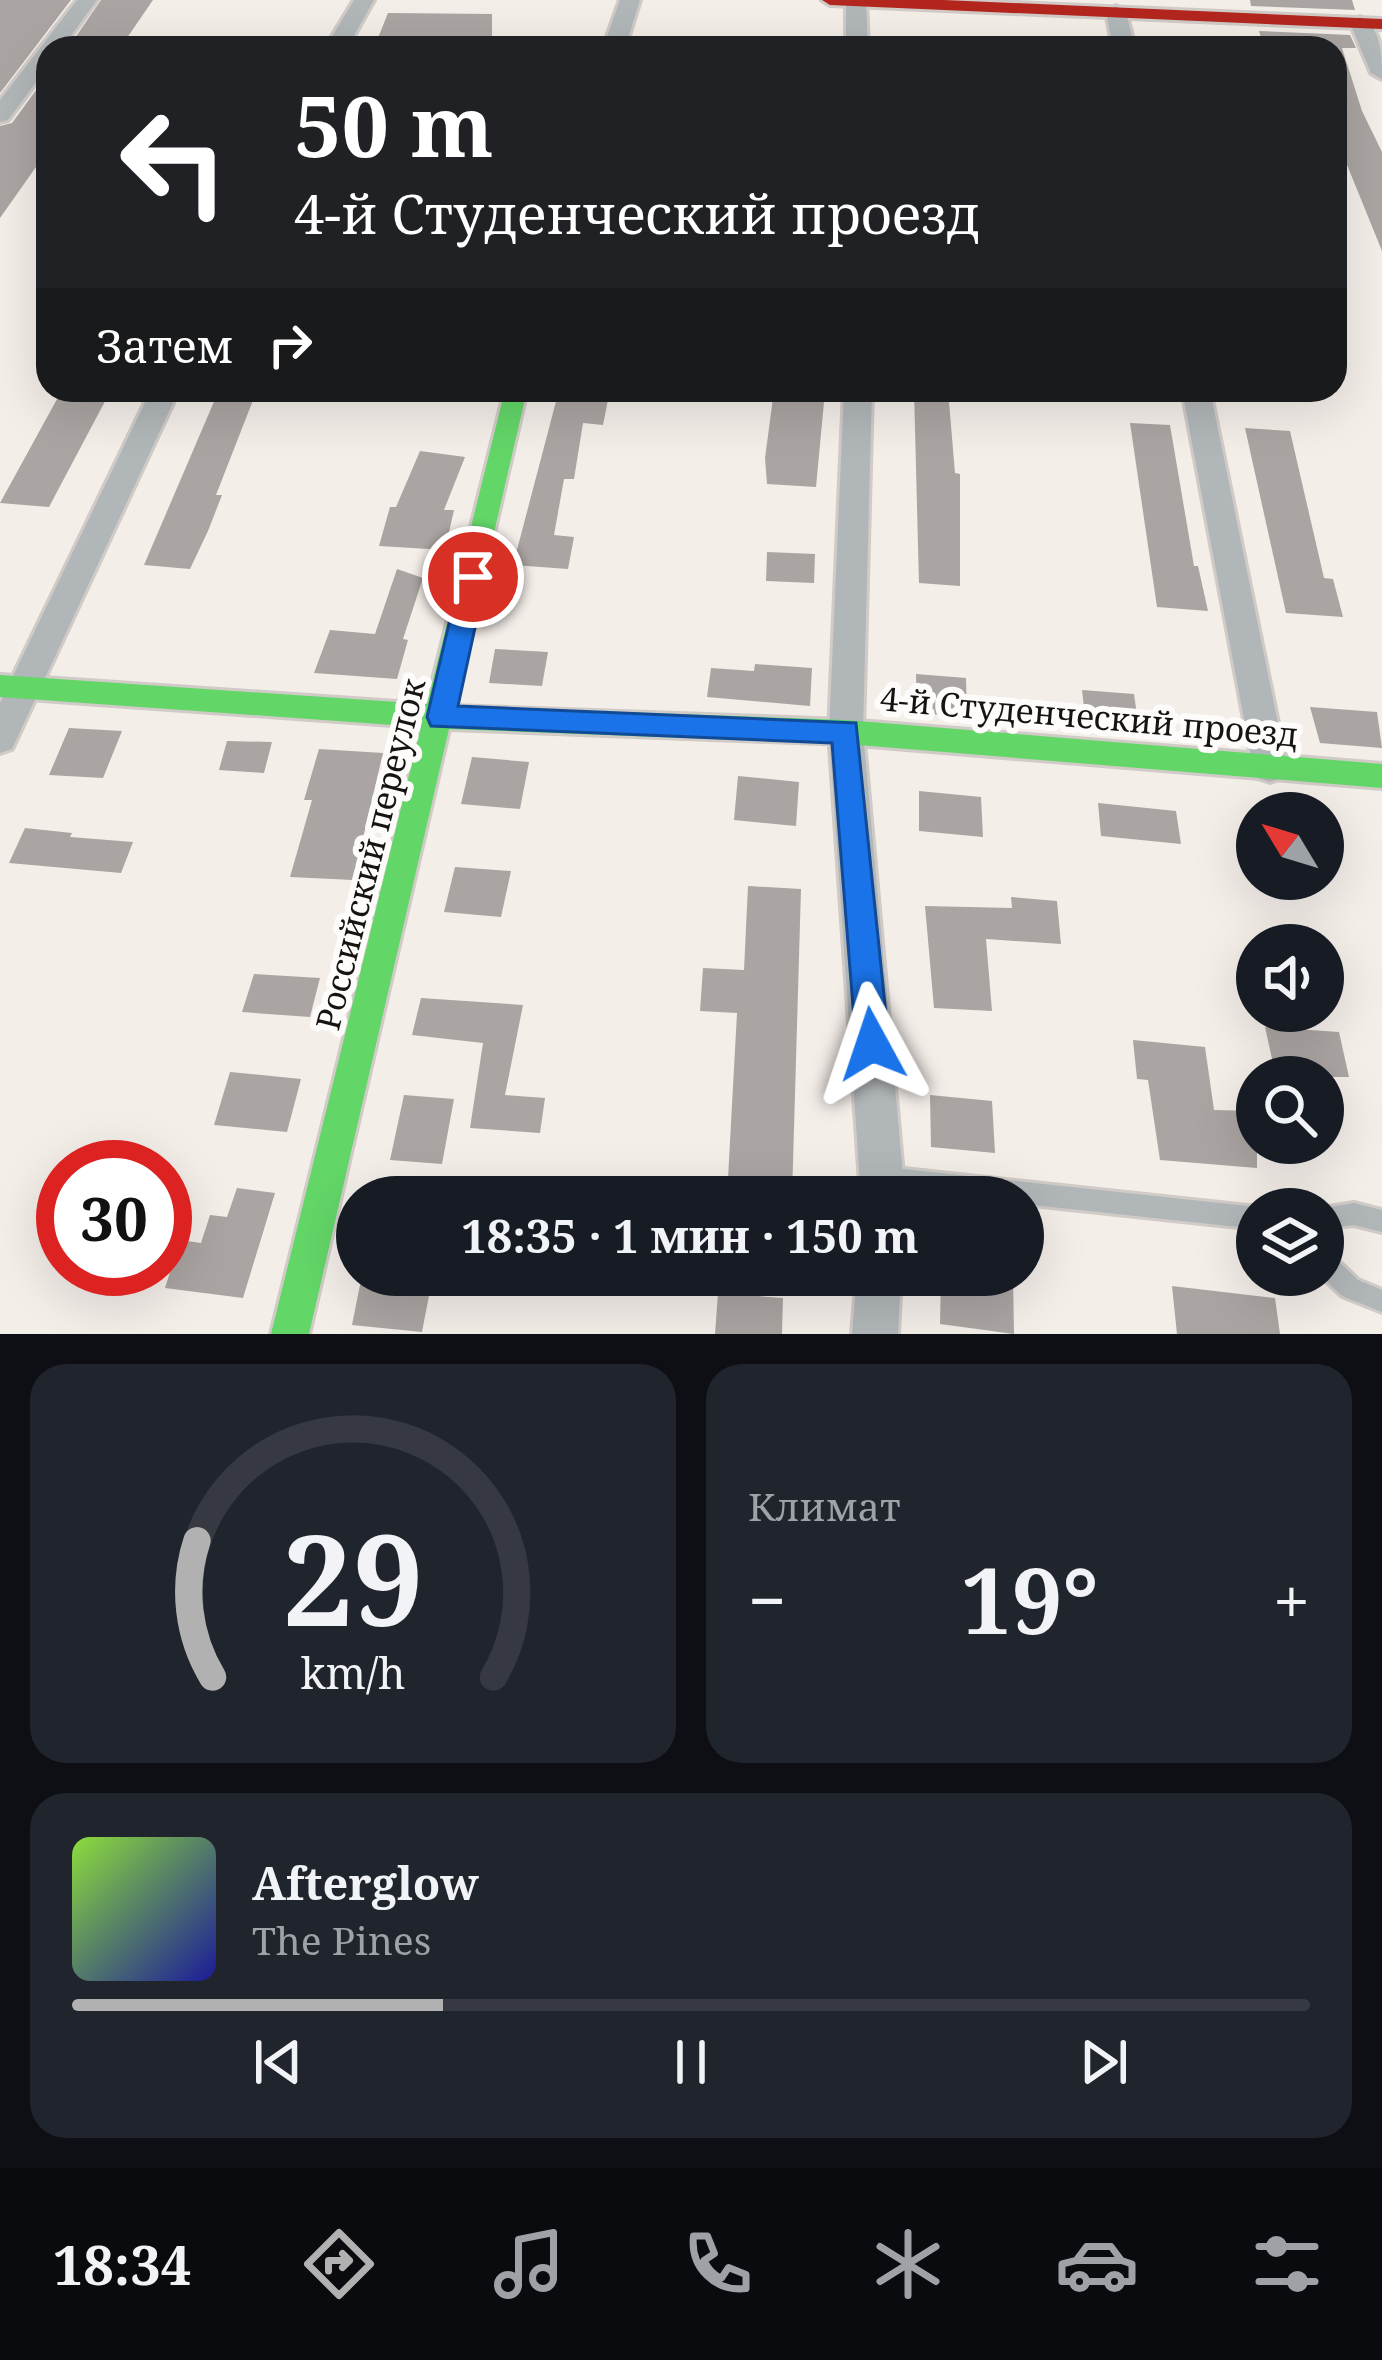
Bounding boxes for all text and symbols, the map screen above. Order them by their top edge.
text: 50 m [294,67,494,182]
icon: left [96,84,252,240]
text: 4-й Студенческий проезд [294,176,980,250]
icon: right [257,312,323,378]
text: Затем [96,315,233,376]
pin [422,526,524,628]
icon: arrive [440,544,506,610]
street label: Российский переулок [305,673,436,1035]
street label: 4-й Студенческий проезд [878,675,1300,757]
north arrow [1236,792,1344,900]
map controls [1236,792,1344,1296]
button: sound [1236,924,1344,1032]
position arrow [809,981,935,1107]
button: search [1236,1056,1344,1164]
speed limit sign: 30 [36,1140,192,1296]
button: layers [1236,1188,1344,1296]
text: 18:35 · 1 мин · 150 m [461,1205,919,1266]
text: Климат [748,1479,901,1532]
text: 29 [282,1493,424,1663]
text: 19° [961,1538,1099,1660]
text: − [748,1554,786,1644]
text: + [1273,1554,1310,1644]
text: km/h [300,1642,406,1701]
text: Afterglow [252,1852,479,1913]
text: The Pines [252,1913,431,1966]
icon: previous [245,2029,311,2095]
icon: pause [658,2029,724,2095]
icon: next [1071,2029,1137,2095]
icon: directions [297,2222,381,2306]
icon: music [487,2222,571,2306]
icon: phone [676,2222,760,2306]
icon: climate [866,2222,950,2306]
icon: car [1055,2222,1139,2306]
icon: filters [1245,2222,1329,2306]
text: 18:34 [53,2227,191,2301]

